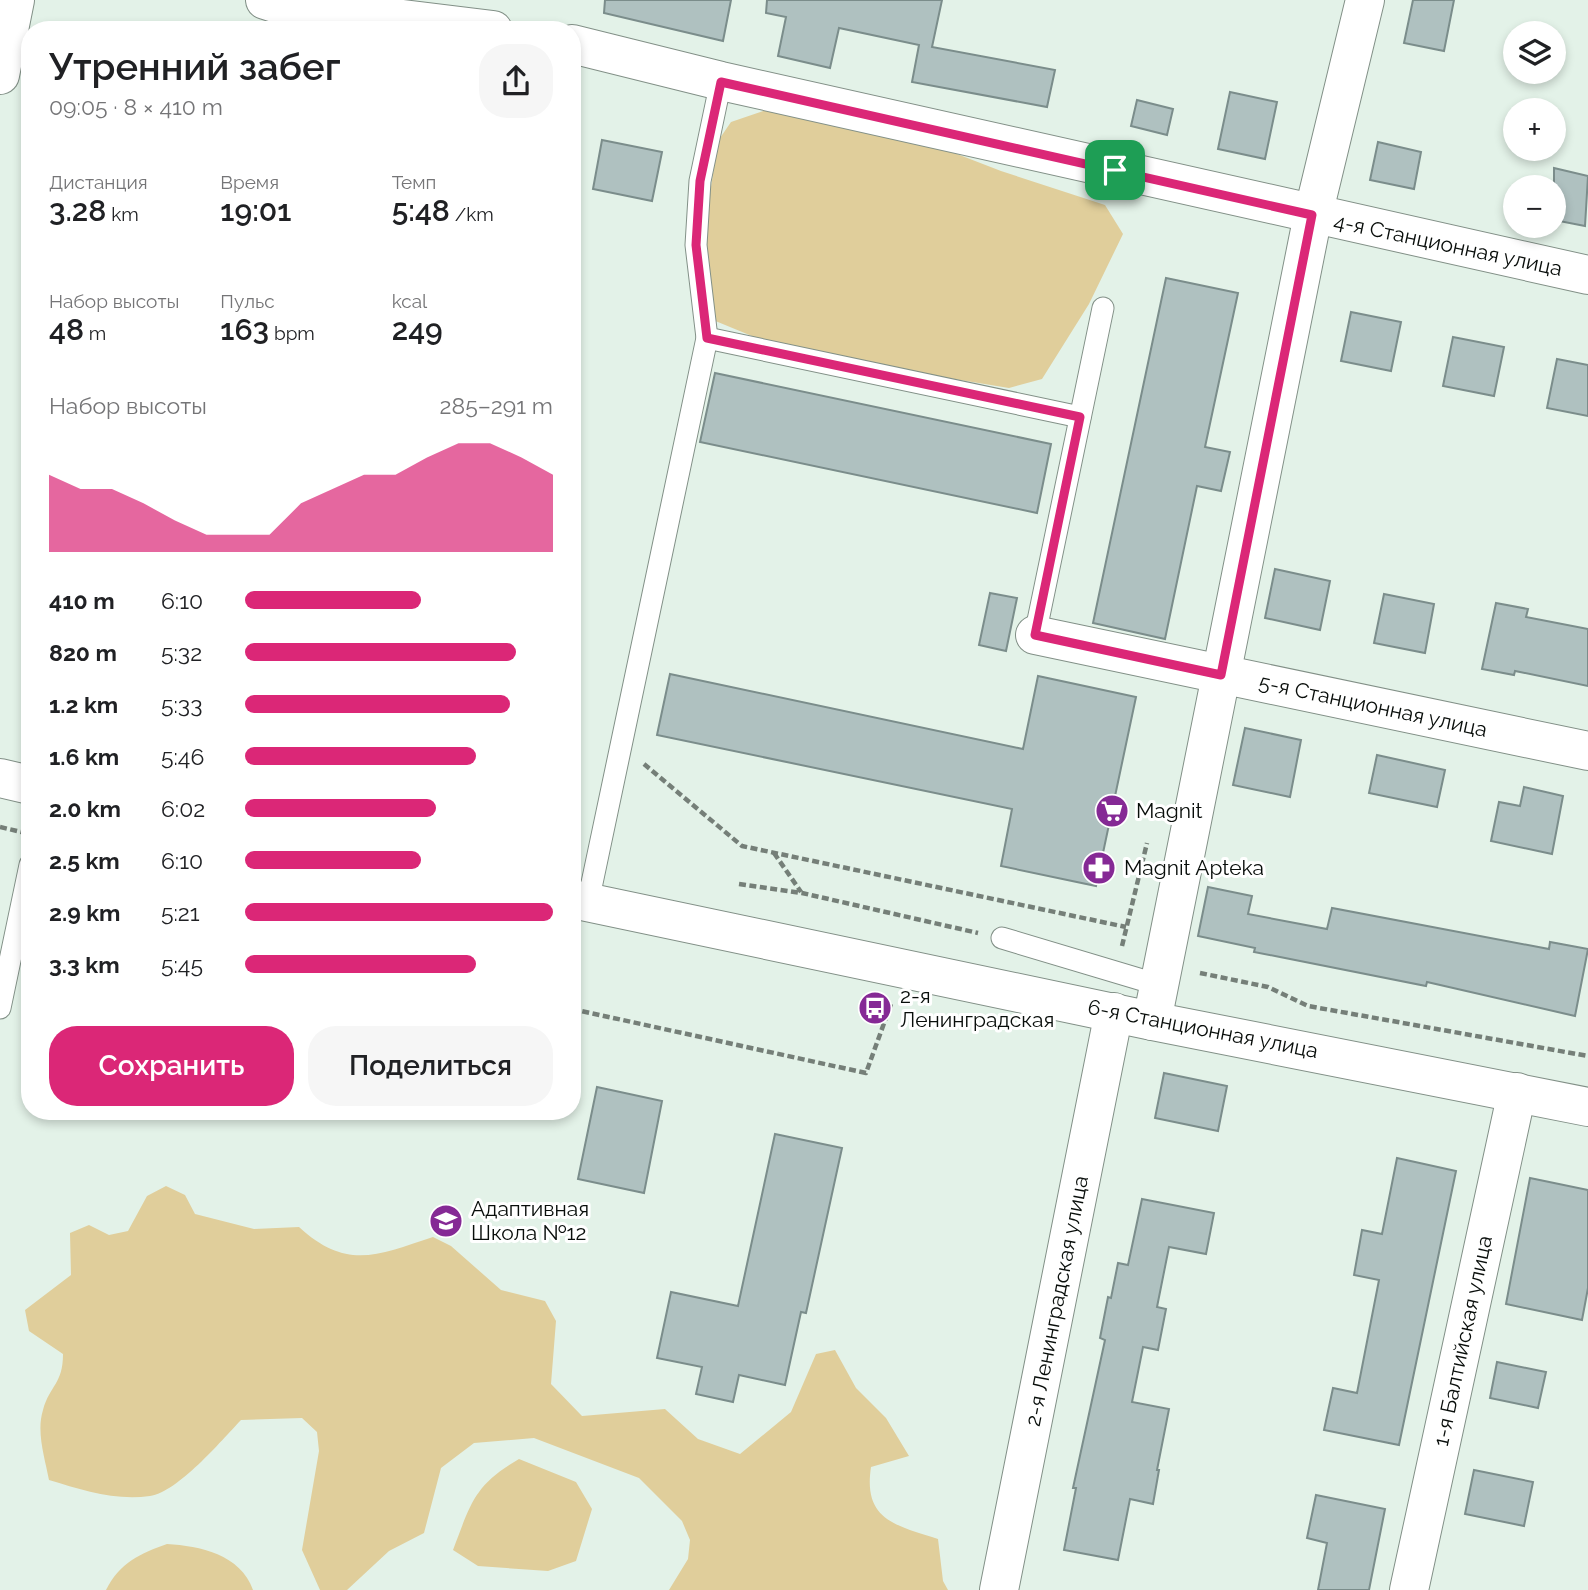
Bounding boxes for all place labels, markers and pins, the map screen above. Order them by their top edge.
pin [1085,140,1145,200]
supermarket icon: Magnit [1093,792,1131,830]
place label: Magnit [1136,798,1203,823]
pharmacy icon: Magnit Apteka [1080,849,1118,887]
place label: Magnit Apteka [1124,855,1264,880]
place label: 2-я Ленинградская [900,983,1054,1032]
bus stop icon: 2-я Ленинградская [856,989,894,1027]
place label: Адаптивная Школа №12 [471,1196,589,1245]
school or university icon: Адаптивная Школа №12 [427,1202,465,1240]

